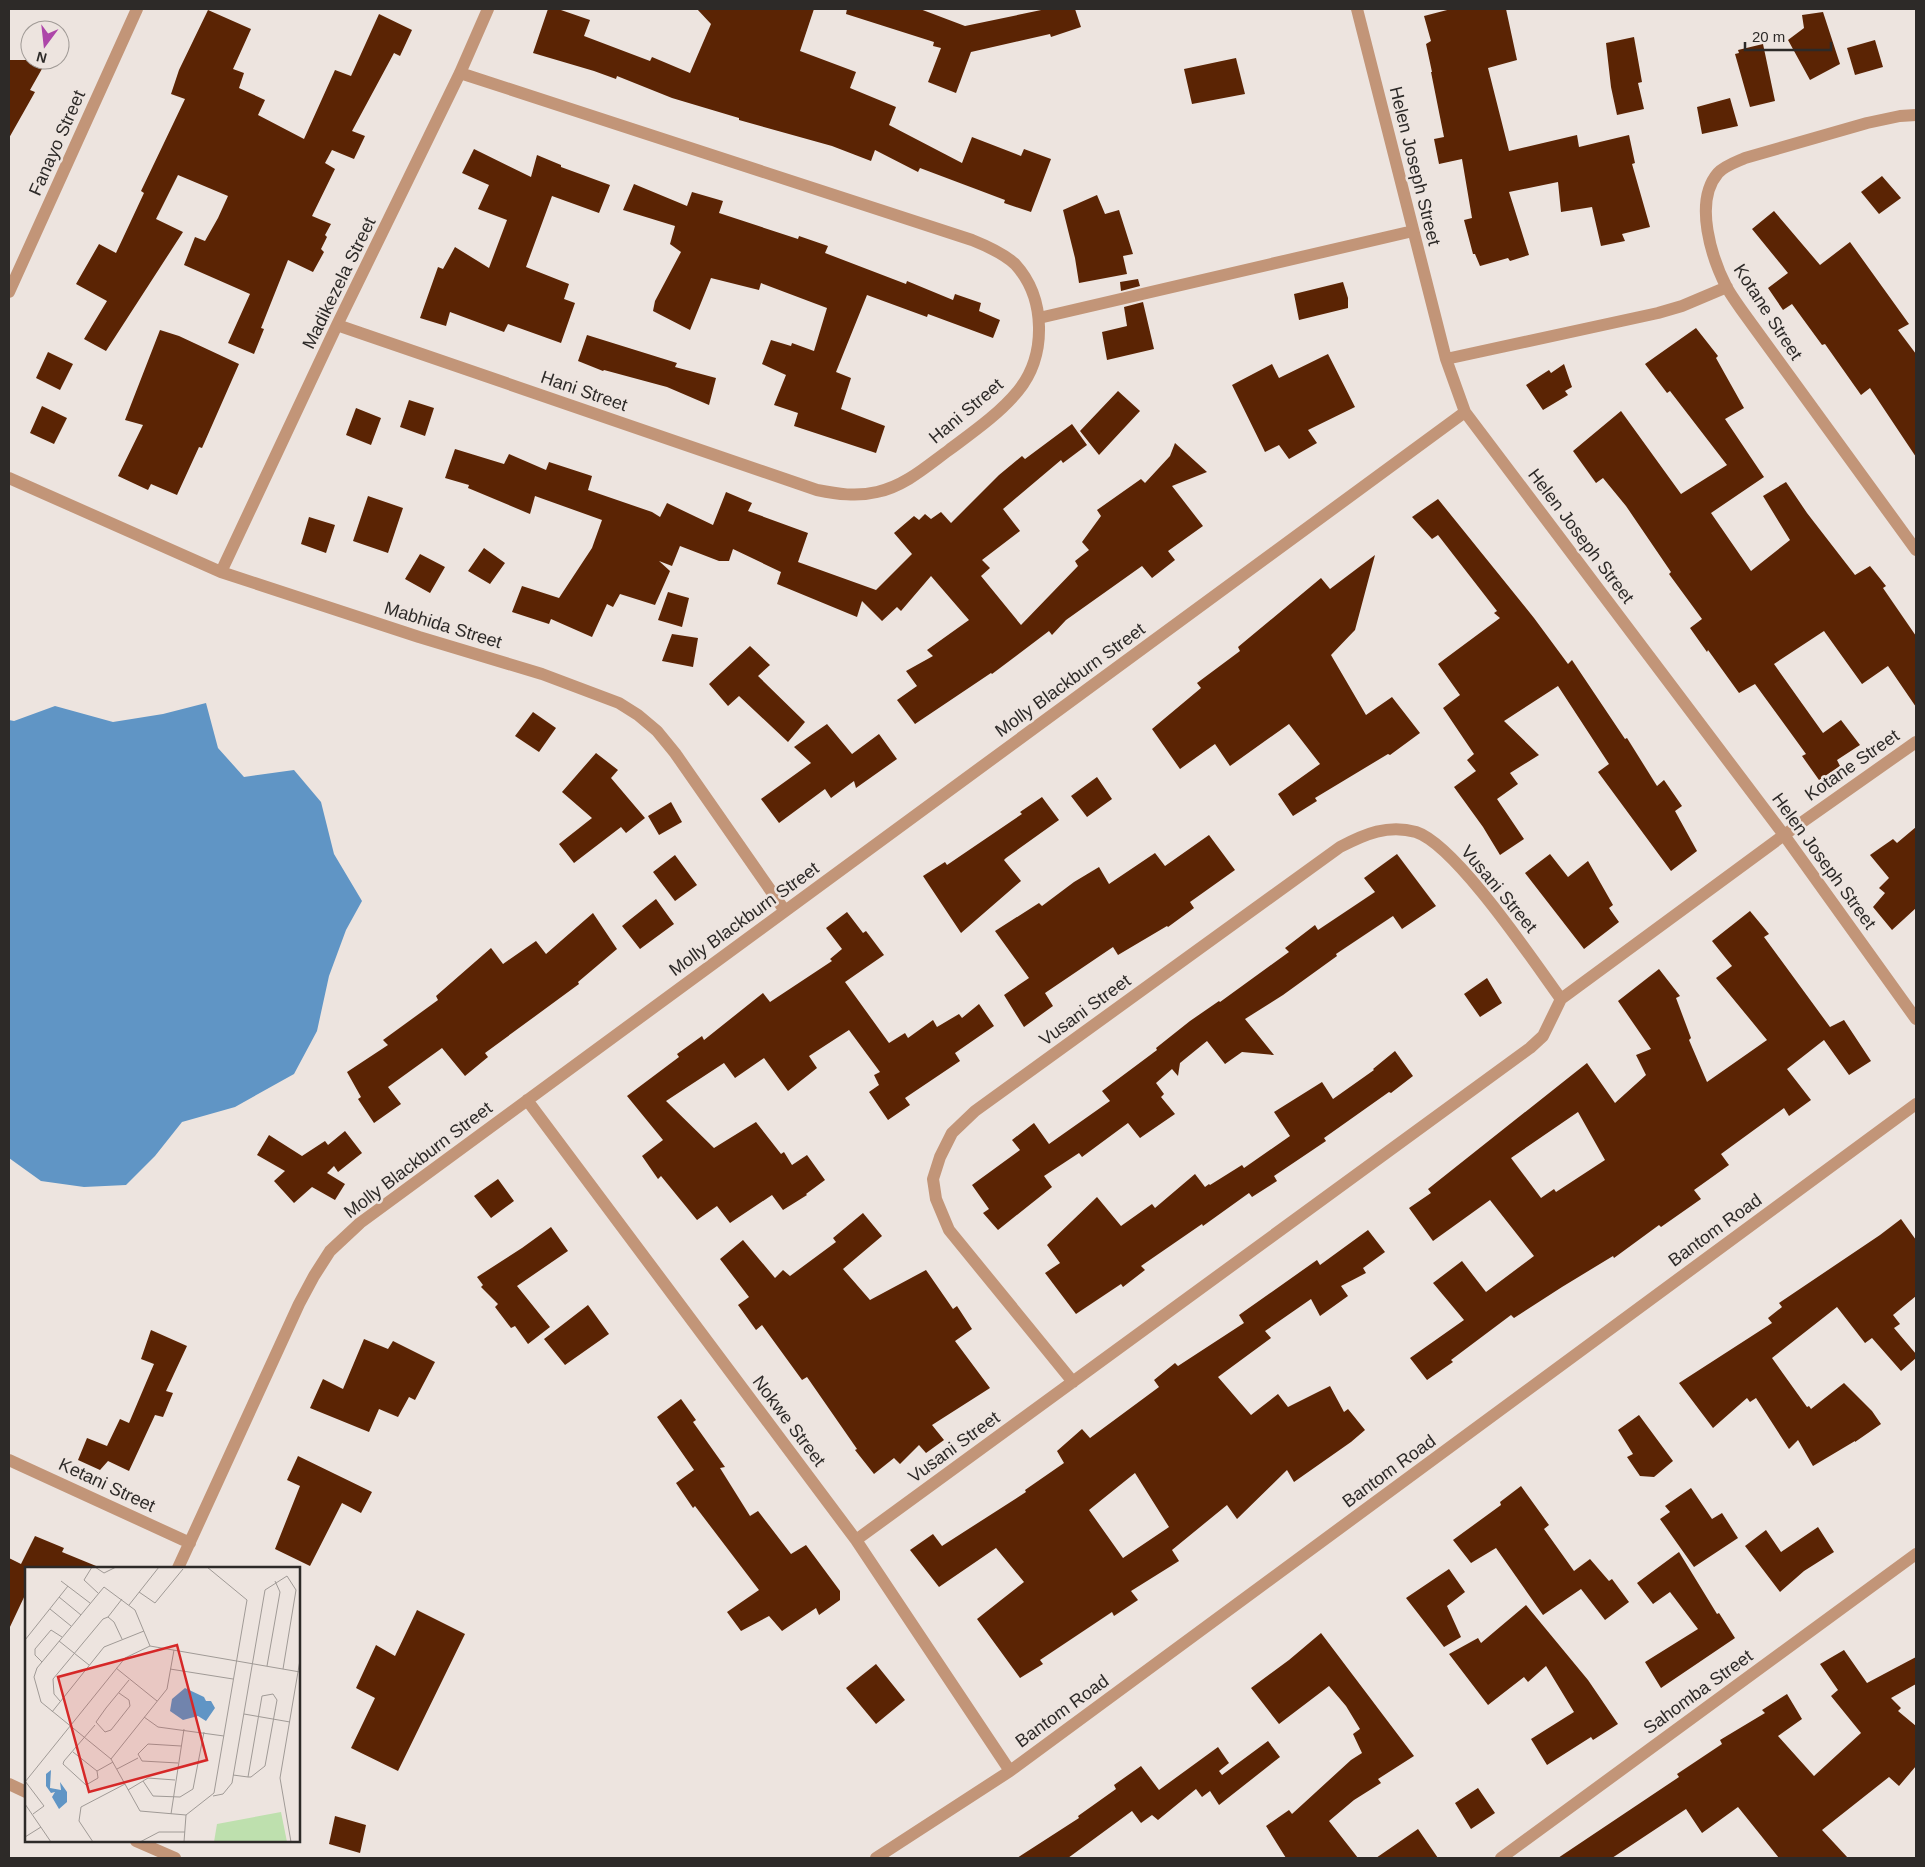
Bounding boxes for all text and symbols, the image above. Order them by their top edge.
north arrow [20,20,70,70]
scale bar [1745,20,1831,52]
text: 20 m [1752,28,1785,45]
text: N [35,49,49,67]
street label: Helen Joseph Street [1386,84,1444,248]
street label: Fanayo Street [25,87,89,199]
street label: Madikezela Street [298,214,380,352]
street label: Kotane Street [1730,260,1806,364]
street label: Hani Street [538,367,630,415]
street label: Hani Street [925,374,1007,448]
street label: Helen Joseph Street [1524,465,1638,607]
street label: Mabhida Street [382,598,504,652]
street label: Molly Blackburn Street [991,619,1149,741]
street label: Kotane Street [1801,725,1903,805]
street label: Helen Joseph Street [1768,789,1880,933]
street label: Vusani Street [1457,841,1541,937]
street label: Molly Blackburn Street [665,858,823,980]
street label: Vusani Street [1036,970,1134,1050]
street label: Molly Blackburn Street [340,1098,496,1222]
street label: Bantom Road [1665,1190,1765,1270]
street label: Nokwe Street [749,1372,829,1470]
street label: Vusani Street [905,1407,1003,1487]
street label: Bantom Road [1339,1431,1439,1511]
street label: Ketani Street [56,1454,158,1516]
inset map [25,1567,300,1842]
street label: Sahomba Street [1640,1646,1756,1738]
street label: Bantom Road [1012,1671,1112,1751]

